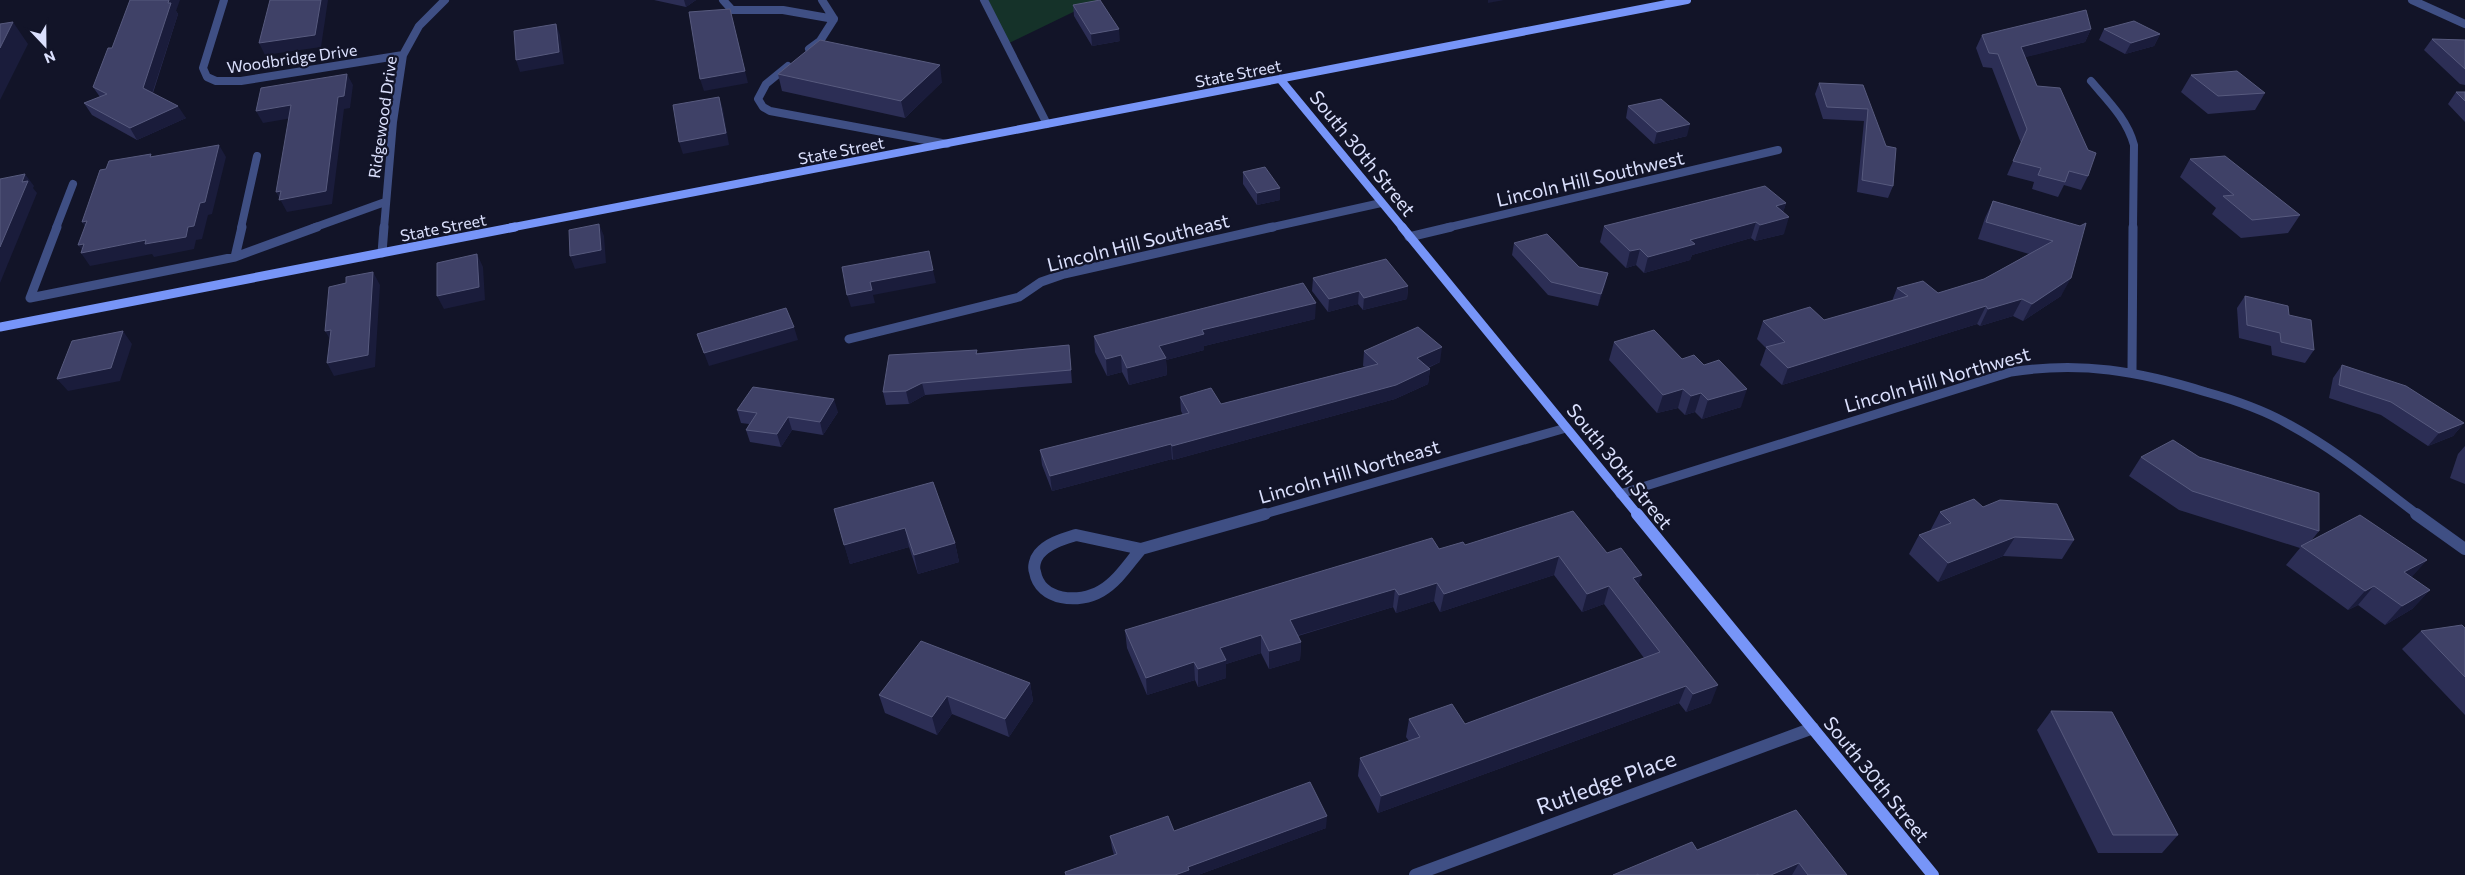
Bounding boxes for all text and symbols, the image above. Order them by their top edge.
north arrow [20,20,70,70]
street label: Woodbridge Drive [226,39,358,77]
text: N [42,48,58,67]
street label: Ridgewood Drive [364,55,400,179]
street label: State Street [1193,55,1283,91]
street label: South 30th Street [1305,86,1421,221]
street label: State Street [796,132,886,168]
street label: Lincoln Hill Southwest [1494,145,1686,211]
street label: Lincoln Hill Southeast [1044,208,1232,276]
street label: State Street [398,209,488,245]
street label: Lincoln Hill Northwest [1841,341,2033,417]
street label: South 30th Street [1562,399,1678,534]
street label: Lincoln Hill Northeast [1256,434,1442,508]
street label: South 30th Street [1819,712,1935,847]
street label: Rutledge Place [1532,744,1680,820]

